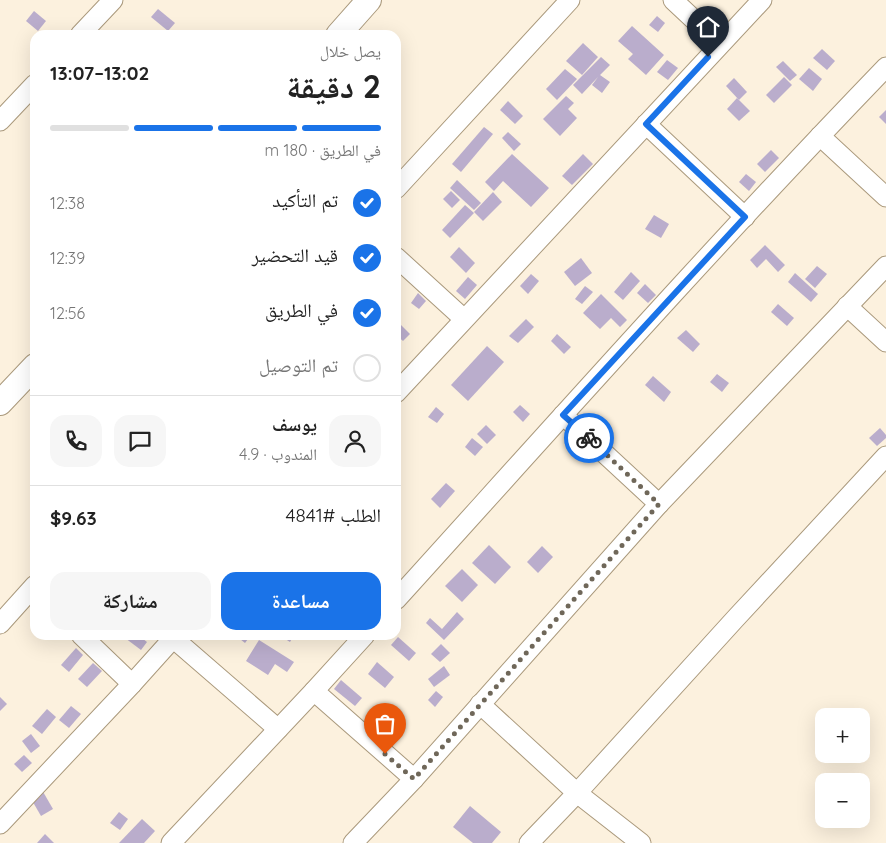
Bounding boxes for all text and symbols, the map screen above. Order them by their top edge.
pin [687,6,729,57]
icon: home [694,13,722,41]
text: يصل خلال [320,41,381,61]
text: 13:02–13:07 [50,61,149,85]
text: 2 دقيقة [287,66,381,106]
text: في الطريق · 180 m [265,140,381,160]
text: تم التأكيد [272,188,338,212]
icon: check [353,189,381,217]
text: 12:38 [50,193,85,213]
text: قيد التحضير [252,243,338,267]
icon: check [353,244,381,272]
text: 12:39 [50,248,85,268]
text: في الطريق [265,298,338,322]
icon: check [353,299,381,327]
text: 12:56 [50,303,85,323]
text: تم التوصيل [259,353,338,377]
text: يوسف [272,412,317,436]
courier [564,413,614,463]
button: phone [50,415,102,467]
button: chat [114,415,166,467]
button: person [329,415,381,467]
icon: bike [575,424,603,452]
text: المندوب · 4.9 [239,444,317,464]
text: الطلب #4841 [286,503,381,527]
text: $9.63 [50,506,97,530]
button: مشاركة [50,572,211,630]
button: مساعدة [221,572,381,630]
pin [364,703,406,754]
map controls [815,708,870,828]
button: + [815,708,870,763]
icon: bag [371,710,399,738]
button: − [815,773,870,828]

